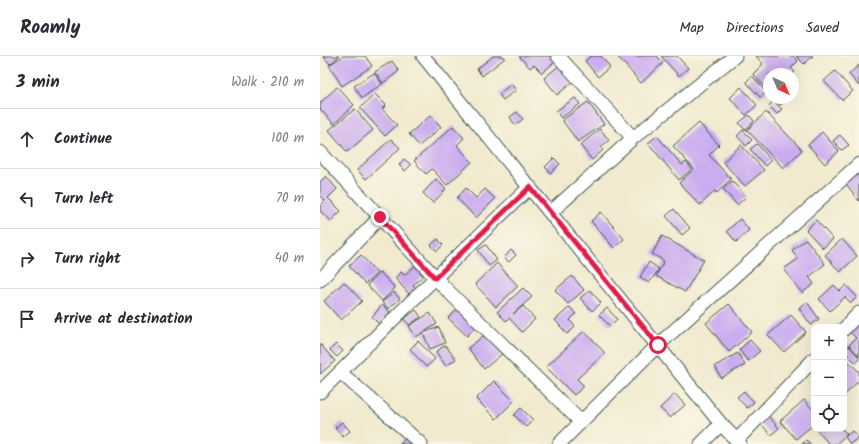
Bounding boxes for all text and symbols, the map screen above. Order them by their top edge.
text: Roamly [20,13,80,43]
text: Map [679,17,704,39]
text: Directions [726,17,784,39]
text: Saved [806,17,839,39]
north arrow [763,68,799,104]
text: 3 min [16,69,60,96]
text: Walk · 210 m [231,72,304,93]
text: Continue [54,127,112,151]
icon: ahead [16,128,38,150]
text: 100 m [271,128,304,149]
text: Turn left [54,187,114,211]
icon: left [16,188,38,210]
text: 70 m [276,188,304,209]
route end [371,208,389,226]
text: Turn right [54,247,121,271]
icon: right [16,248,38,270]
text: 40 m [275,248,304,269]
text: Arrive at destination [54,307,193,331]
icon: arrive [16,308,38,330]
map controls [811,324,847,432]
button: + [811,324,847,360]
route start [649,336,667,354]
button: − [811,360,847,396]
button: locate [811,396,847,432]

